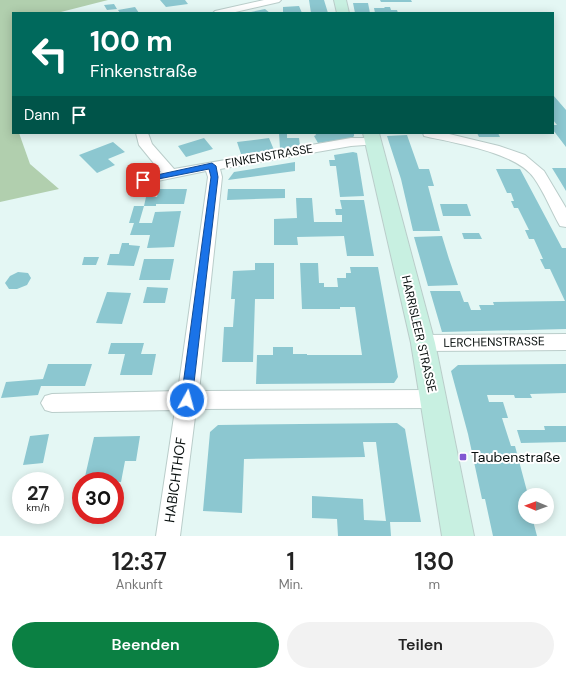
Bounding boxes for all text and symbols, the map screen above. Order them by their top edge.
text: 100 m [90,23,173,60]
icon: left [24,28,76,80]
text: Finkenstraße [90,59,197,83]
icon: arrive [68,104,90,126]
text: Dann [24,105,60,125]
street label: FINKENSTRASSE [224,140,314,172]
pin [126,163,160,197]
icon: arrive [132,169,154,191]
street label: HARRISLEER STRASSE [398,274,440,394]
street label: LERCHENSTRASSE [443,333,545,351]
position arrow [166,379,208,421]
street label: HABICHTHOF [160,436,190,524]
place label: Taubenstraße [471,448,560,466]
marker: Taubenstraße [458,452,468,462]
speed limit sign: 30 [72,472,124,524]
text: 27 [27,480,49,506]
north arrow [518,488,554,524]
map controls [518,488,554,524]
text: km/h [26,501,50,514]
text: 12:37 [112,546,167,577]
text: 1 [287,546,295,577]
text: 130 [415,546,454,577]
text: Ankunft [116,576,163,593]
text: Min. [279,576,303,593]
text: m [429,576,440,593]
button: Beenden [12,622,279,668]
button: Teilen [287,622,554,668]

